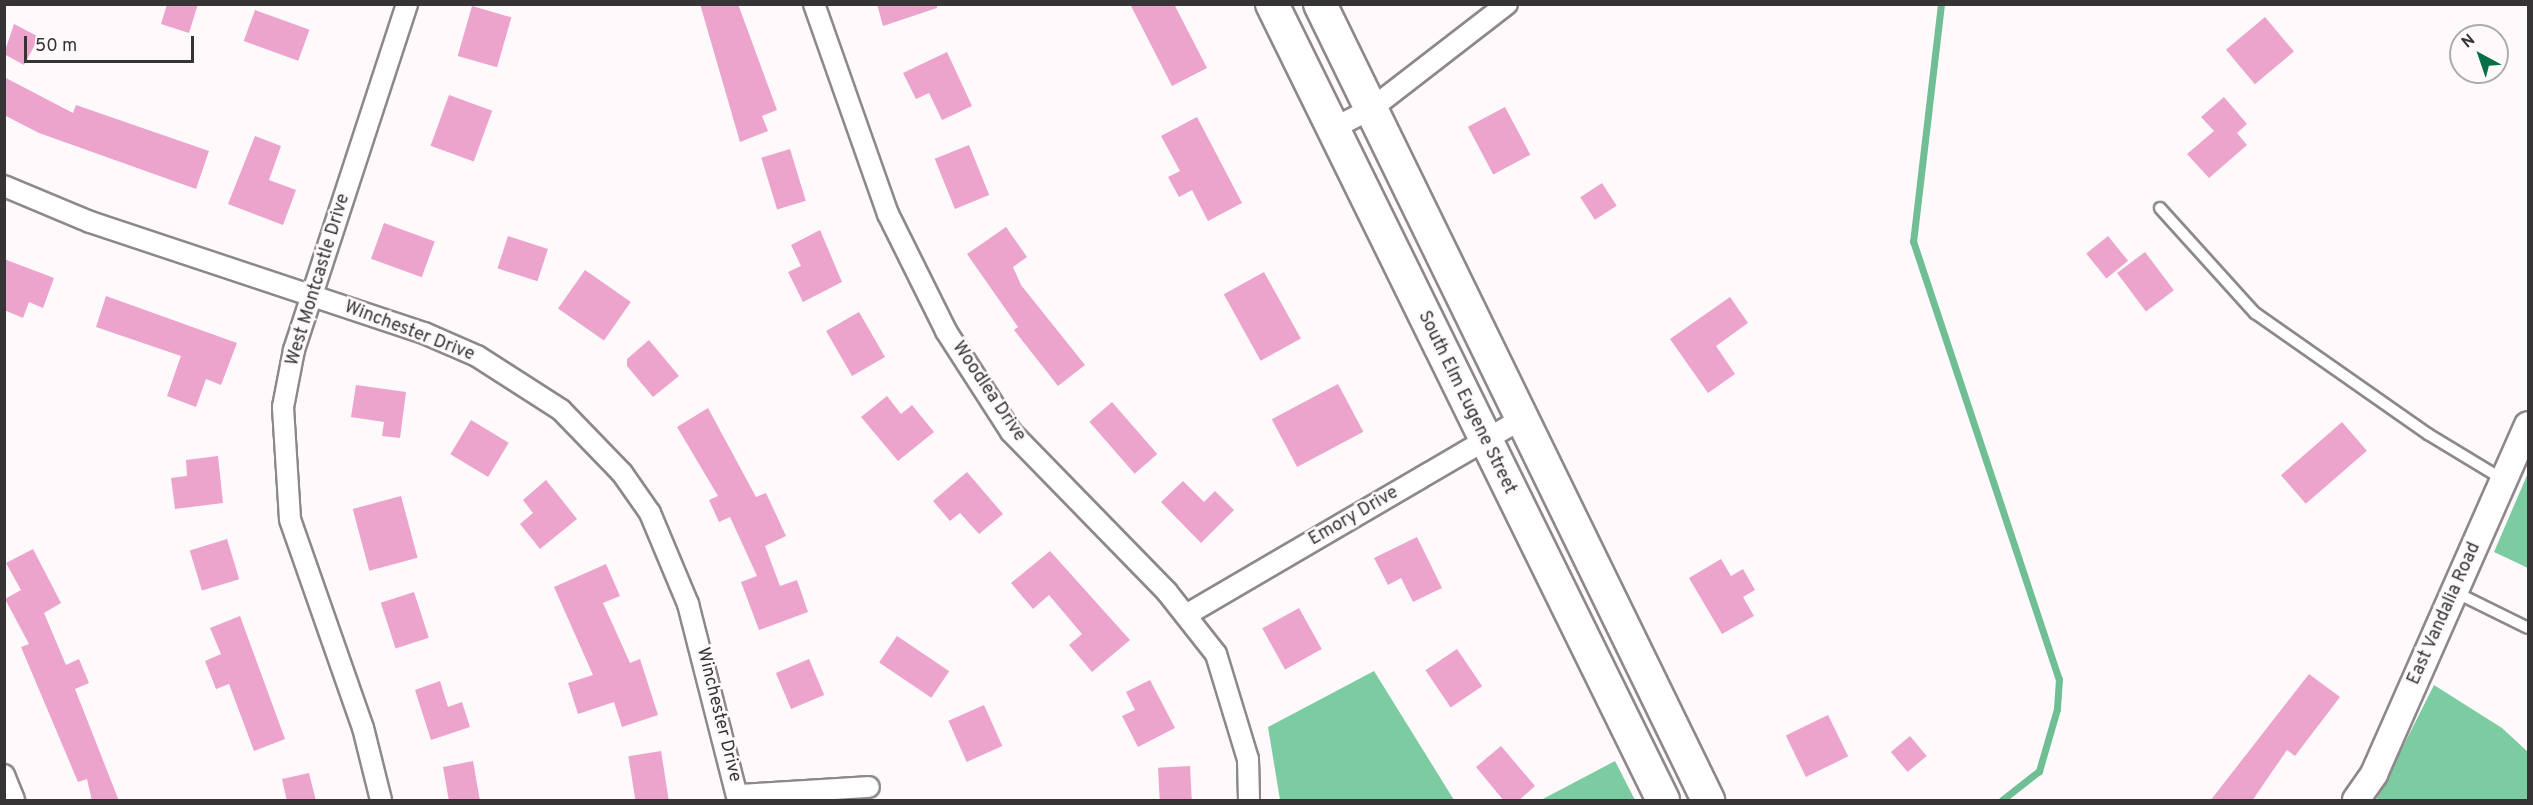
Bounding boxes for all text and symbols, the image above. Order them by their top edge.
scale bar [27,24,196,62]
north arrow [2449,24,2509,84]
text: N [2458,30,2480,53]
text: 50 m [35,35,77,58]
street label: West Montcastle Drive [283,191,355,369]
street label: Winchester Drive [341,297,477,367]
street label: South Elm Eugene Street [1412,308,1520,498]
street label: Woodlea Drive [947,338,1029,446]
street label: Emory Drive [1305,483,1403,551]
street label: East Vandalia Road [2404,539,2486,689]
street label: Winchester Drive [691,646,745,784]

